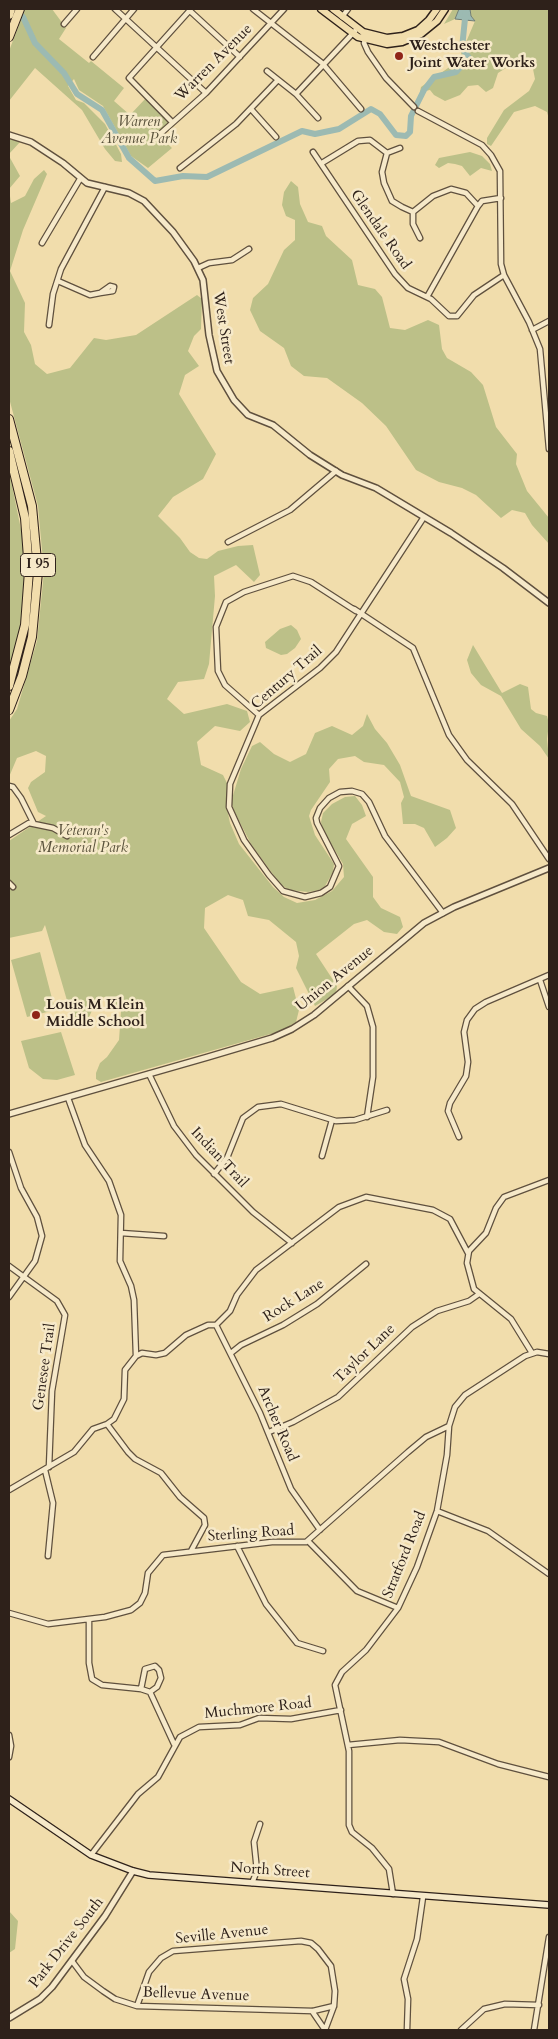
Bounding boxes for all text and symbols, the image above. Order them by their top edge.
street label: Warren Avenue [172,21,256,105]
place label: Westchester Joint Water Works [409,38,535,73]
marker: Westchester Joint Water Works [393,50,405,62]
park label: Warren Avenue Park [101,114,177,149]
street label: Glendale Road [346,187,414,273]
street label: West Street [208,290,238,366]
road number: I 95 [20,554,56,576]
street label: Century Trail [248,642,326,714]
park label: Veteran's Memorial Park [38,823,128,858]
street label: Union Avenue [293,942,377,1016]
place label: Louis M Klein Middle School [46,997,145,1032]
marker: Louis M Klein Middle School [30,1009,42,1021]
street label: Indian Trail [187,1124,251,1192]
street label: Rock Lane [260,1275,328,1327]
street label: Taylor Lane [331,1321,399,1387]
street label: Genesee Trail [30,1322,60,1412]
street label: Archer Road [253,1383,301,1465]
street label: Stratford Road [379,1509,431,1601]
street label: Sterling Road [207,1522,295,1546]
street label: Muchmore Road [204,1694,312,1724]
street label: North Street [230,1859,310,1883]
street label: Park Drive South [26,1894,108,1992]
street label: Seville Avenue [175,1921,269,1949]
street label: Bellevue Avenue [142,1984,250,2006]

